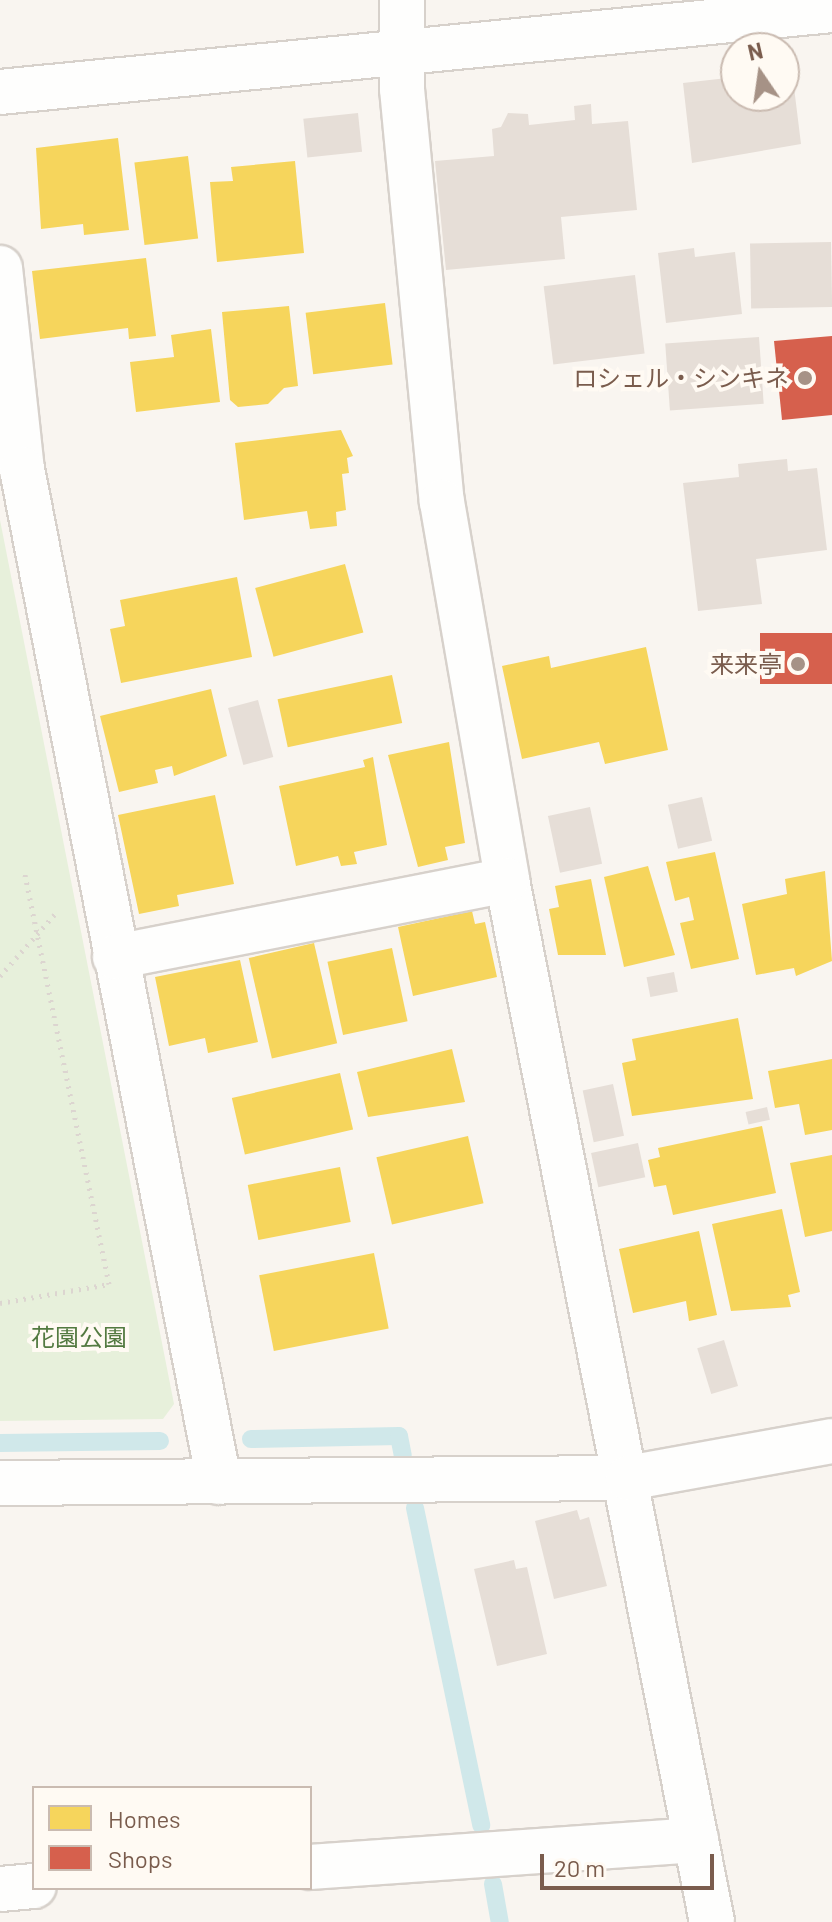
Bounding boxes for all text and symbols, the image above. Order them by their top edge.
north arrow [720,32,800,112]
text: N [745,36,765,65]
place label: ロシェル・シンキネ [573,364,789,392]
marker: ロシェル・シンキネ [796,369,814,387]
place label: 来来亭 [710,650,782,678]
marker: 来来亭 [789,655,807,673]
park label: 花園公園 [31,1323,127,1351]
legend [32,1786,312,1890]
text: Homes [108,1804,181,1833]
scale bar [544,1838,718,1888]
text: Shops [108,1844,173,1873]
text: 20 m [554,1853,605,1882]

